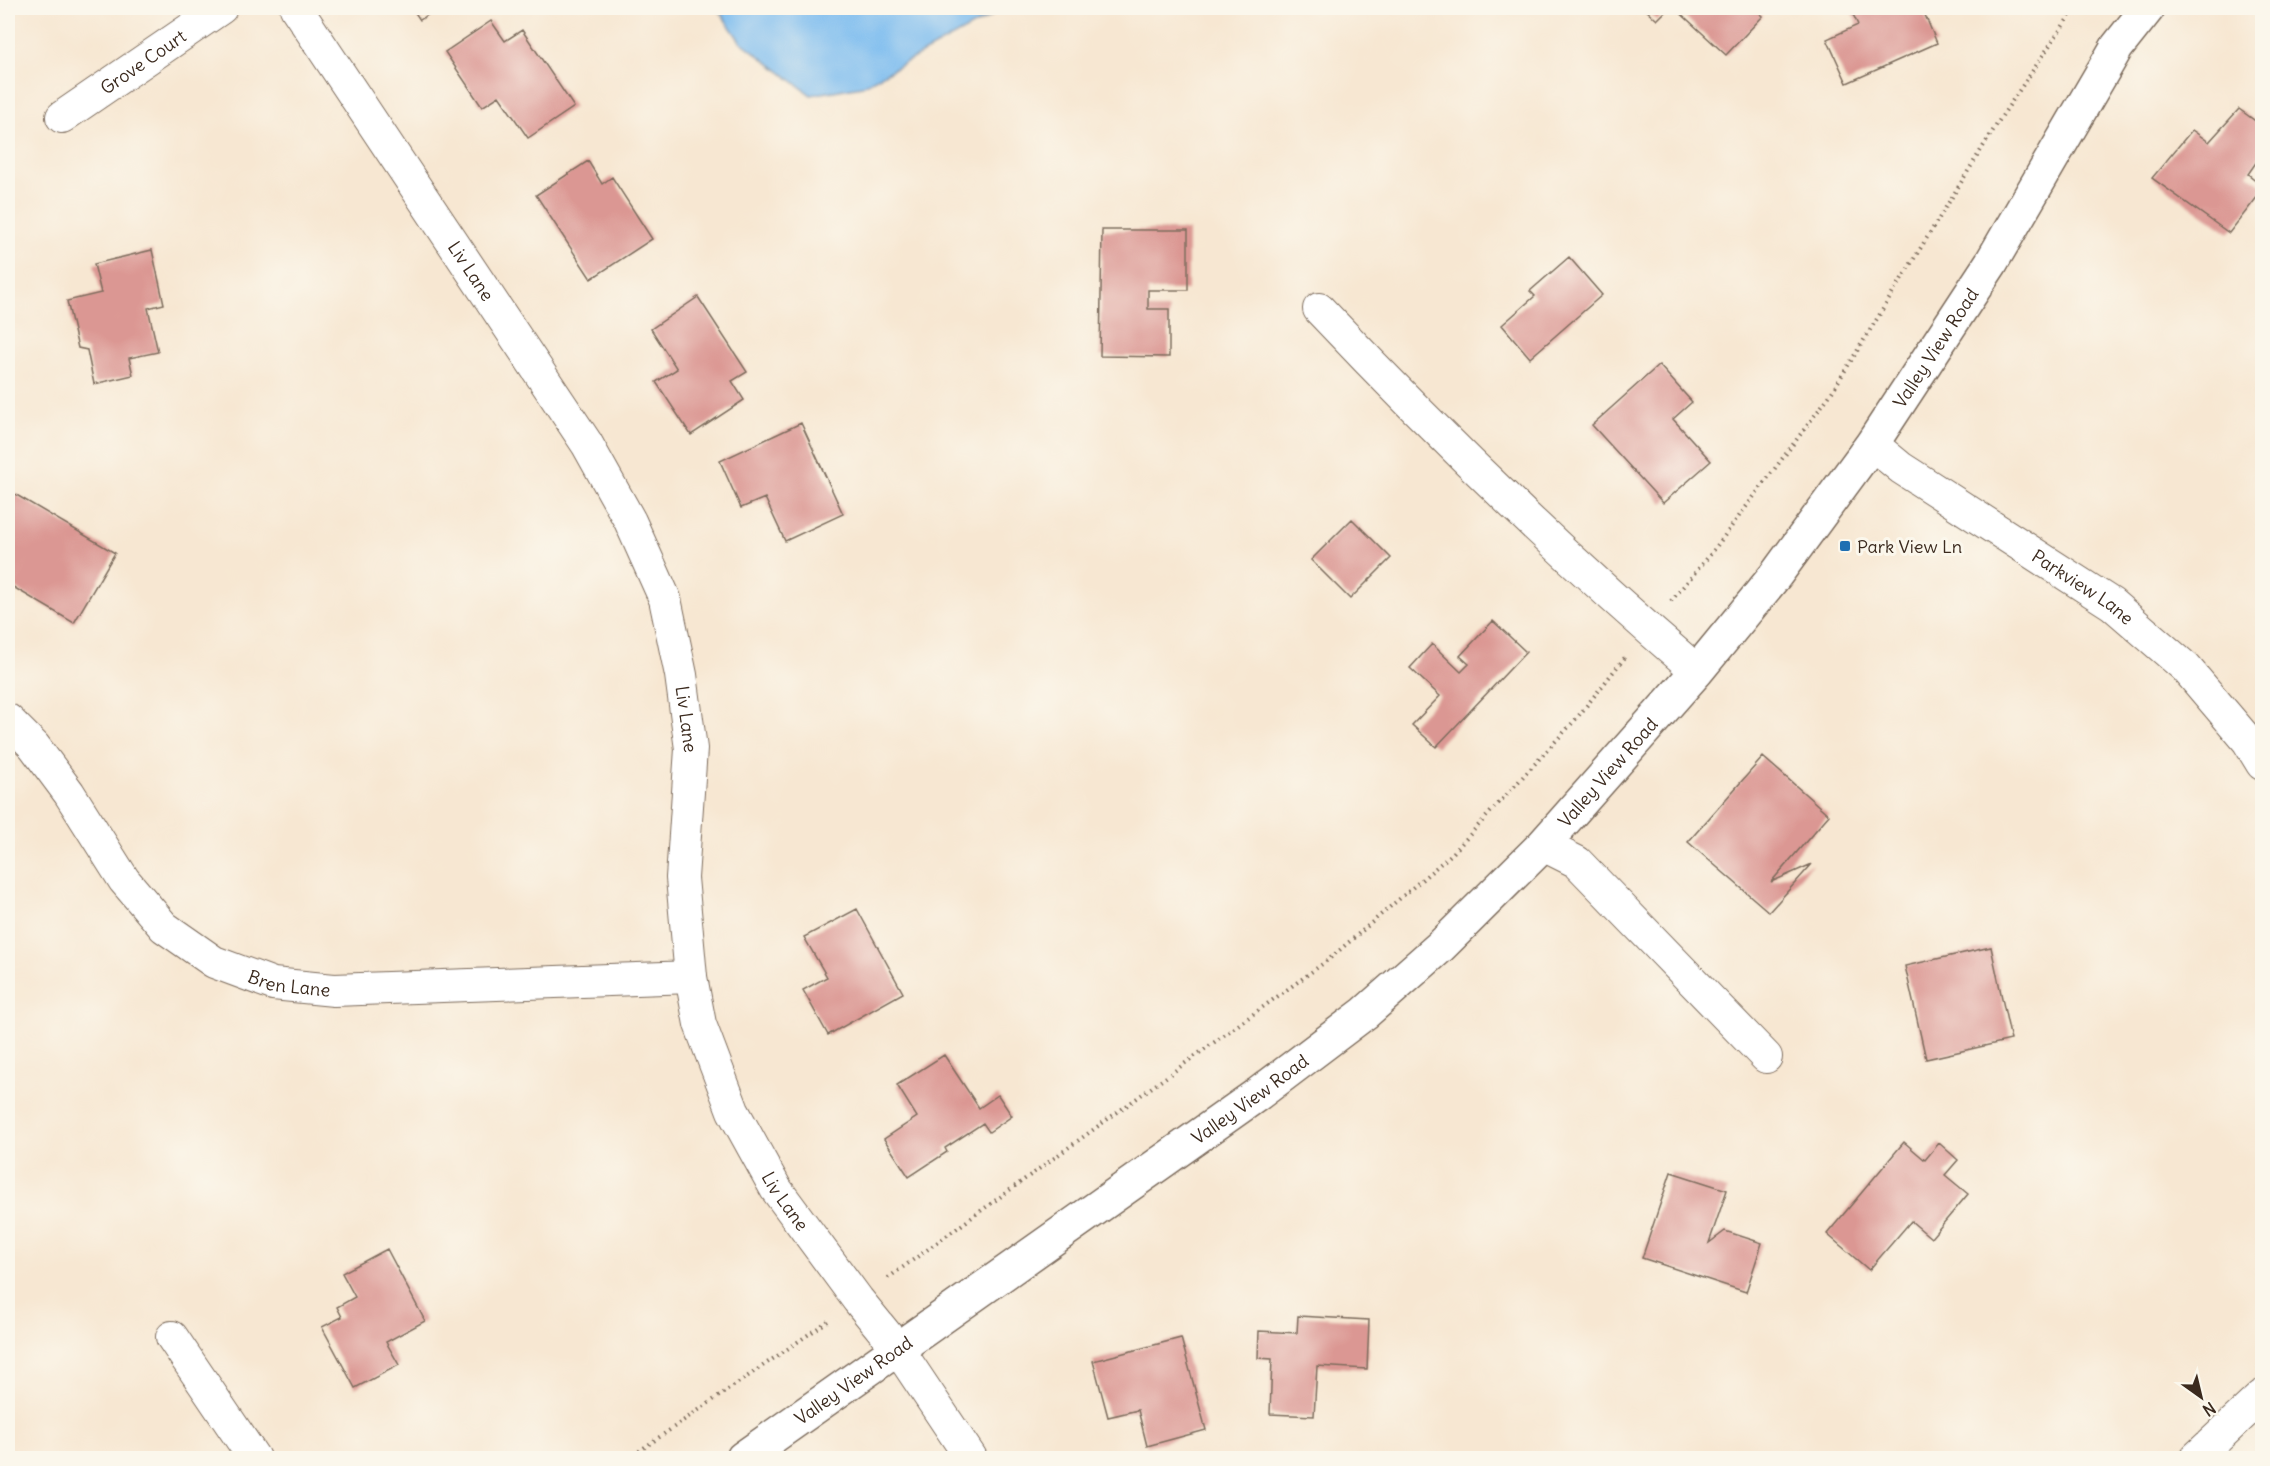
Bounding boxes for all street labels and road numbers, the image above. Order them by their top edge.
street label: Grove Court [96,24,190,99]
street label: Liv Lane [443,237,500,305]
street label: Valley View Road [1888,283,1983,412]
street label: Parkview Lane [2028,544,2139,629]
street label: Liv Lane [671,684,703,754]
street label: Valley View Road [1553,712,1662,832]
street label: Bren Lane [245,964,331,1001]
street label: Valley View Road [1187,1049,1313,1149]
street label: Liv Lane [757,1167,814,1235]
street label: Valley View Road [790,1330,917,1430]

